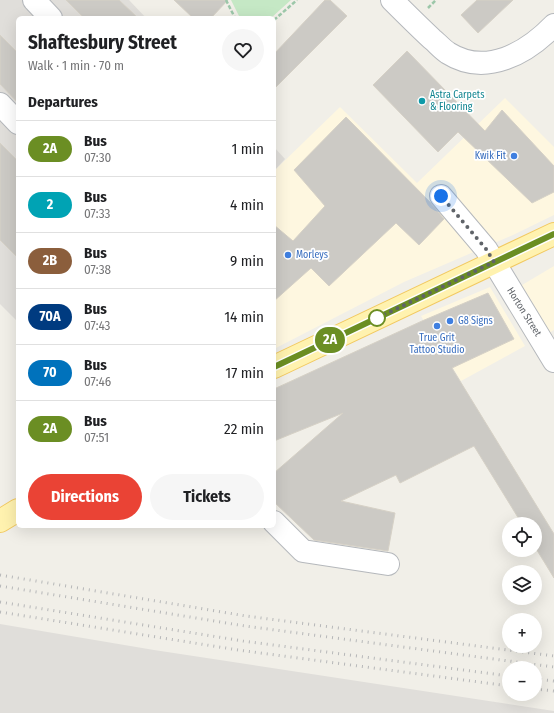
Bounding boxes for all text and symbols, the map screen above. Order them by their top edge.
button: heart [222,29,264,71]
text: Shaftesbury Street [28,31,177,54]
text: Walk · 1 min · 70 m [28,58,124,73]
place label: Astra Carpets & Flooring [430,89,484,113]
text: Departures [28,93,98,111]
marker: Astra Carpets & Flooring [417,96,427,106]
text: Bus [84,132,107,150]
text: 2A [43,140,57,157]
text: 1 min [231,140,264,158]
text: 07:30 [84,150,111,165]
place label: Kwik Fit [475,150,507,162]
marker: Kwik Fit [509,151,519,161]
your location [431,186,451,206]
text: Bus [84,188,107,206]
text: 2 [47,196,53,213]
text: 4 min [230,196,264,214]
text: 07:33 [84,206,110,221]
text: Bus [84,244,107,262]
place label: Morleys [296,249,328,261]
marker: Morleys [283,250,293,260]
text: 2B [43,252,57,269]
text: 9 min [230,252,264,270]
text: 07:38 [84,262,111,277]
street label: Horton Street [504,285,544,339]
text: Bus [84,300,107,318]
text: 70A [39,308,61,325]
text: 14 min [224,308,264,326]
unlabelled marker [368,309,386,327]
place label: G8 Signs [458,315,493,327]
marker: G8 Signs [445,316,455,326]
text: 07:43 [84,318,110,333]
marker: True Grit Tattoo Studio [432,321,442,331]
line badge: 2A [312,327,348,353]
text: 2A [323,331,337,348]
place label: True Grit Tattoo Studio [410,332,464,356]
text: Bus [84,356,107,374]
text: 70 [43,364,57,381]
text: 17 min [225,364,264,382]
text: 07:46 [84,374,111,389]
text: Bus [84,412,107,430]
text: 2A [43,420,57,437]
text: 22 min [224,420,264,438]
text: 07:51 [84,430,109,445]
button: Directions [28,474,142,520]
button: Tickets [150,474,264,520]
map controls [502,517,542,701]
button: locate [502,517,542,557]
button: layers [502,565,542,605]
button: + [502,613,542,653]
button: − [502,661,542,701]

